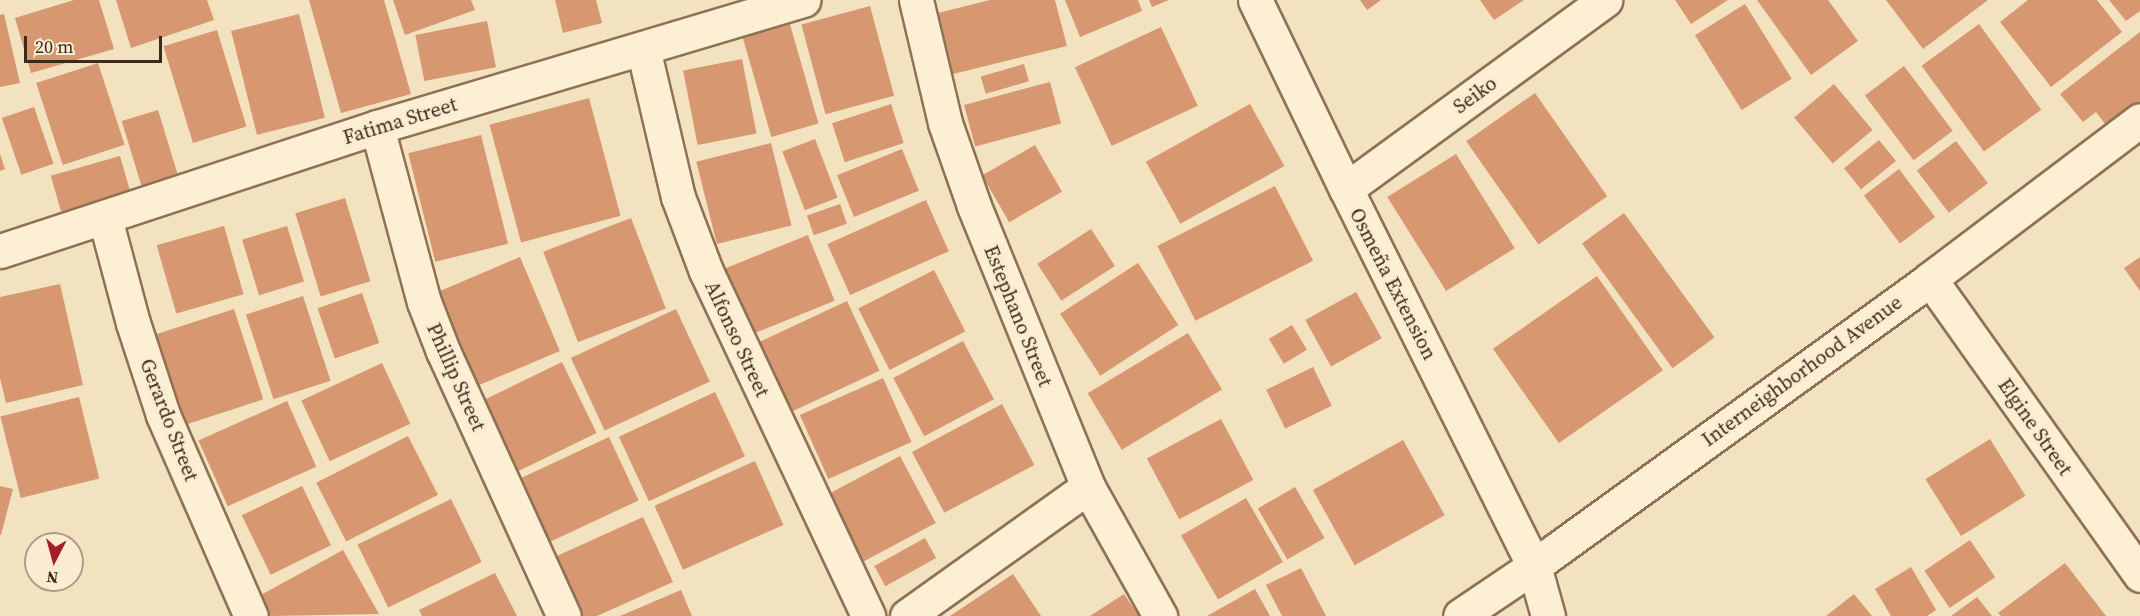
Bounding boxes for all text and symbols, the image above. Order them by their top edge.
scale bar [27,24,165,62]
text: 20 m [35,34,73,59]
street label: Seiko [1449,71,1501,119]
street label: Fatima Street [340,92,460,150]
street label: Osmeña Extension [1344,204,1442,364]
street label: Estephano Street [979,242,1057,390]
street label: Alfonso Street [700,277,774,401]
street label: Interneighborhood Avenue [1697,290,1907,452]
street label: Phillip Street [422,319,490,435]
street label: Gerardo Street [135,355,203,485]
street label: Elgine Street [1993,374,2077,480]
north arrow [24,532,84,592]
text: N [45,566,59,589]

